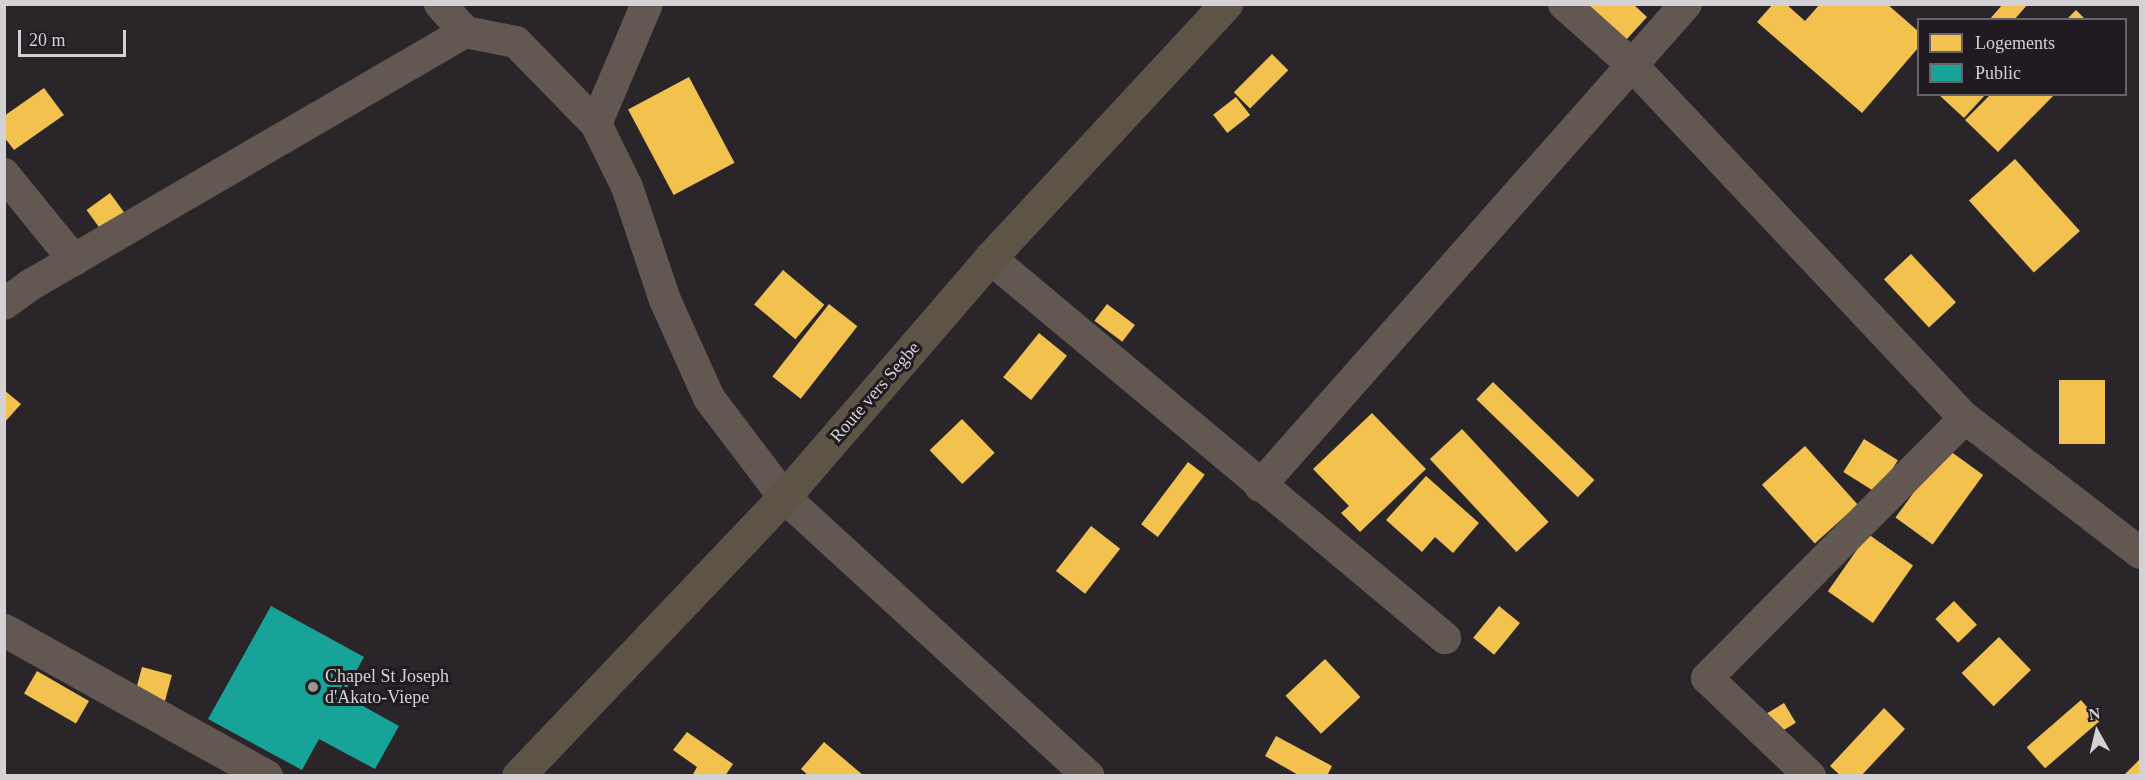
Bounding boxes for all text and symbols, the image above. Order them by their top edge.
scale bar [21,18,129,56]
legend [1917,18,2127,96]
text: 20 m [29,30,66,50]
text: Logements [1975,33,2055,53]
text: Public [1975,63,2021,83]
street label: Route vers Segbe [826,337,924,447]
place label: Chapel St Joseph d'Akato-Viepe [325,666,449,708]
marker: Chapel St Joseph d'Akato-Viepe [306,680,320,694]
north arrow [2067,702,2127,762]
text: N [2088,704,2101,723]

